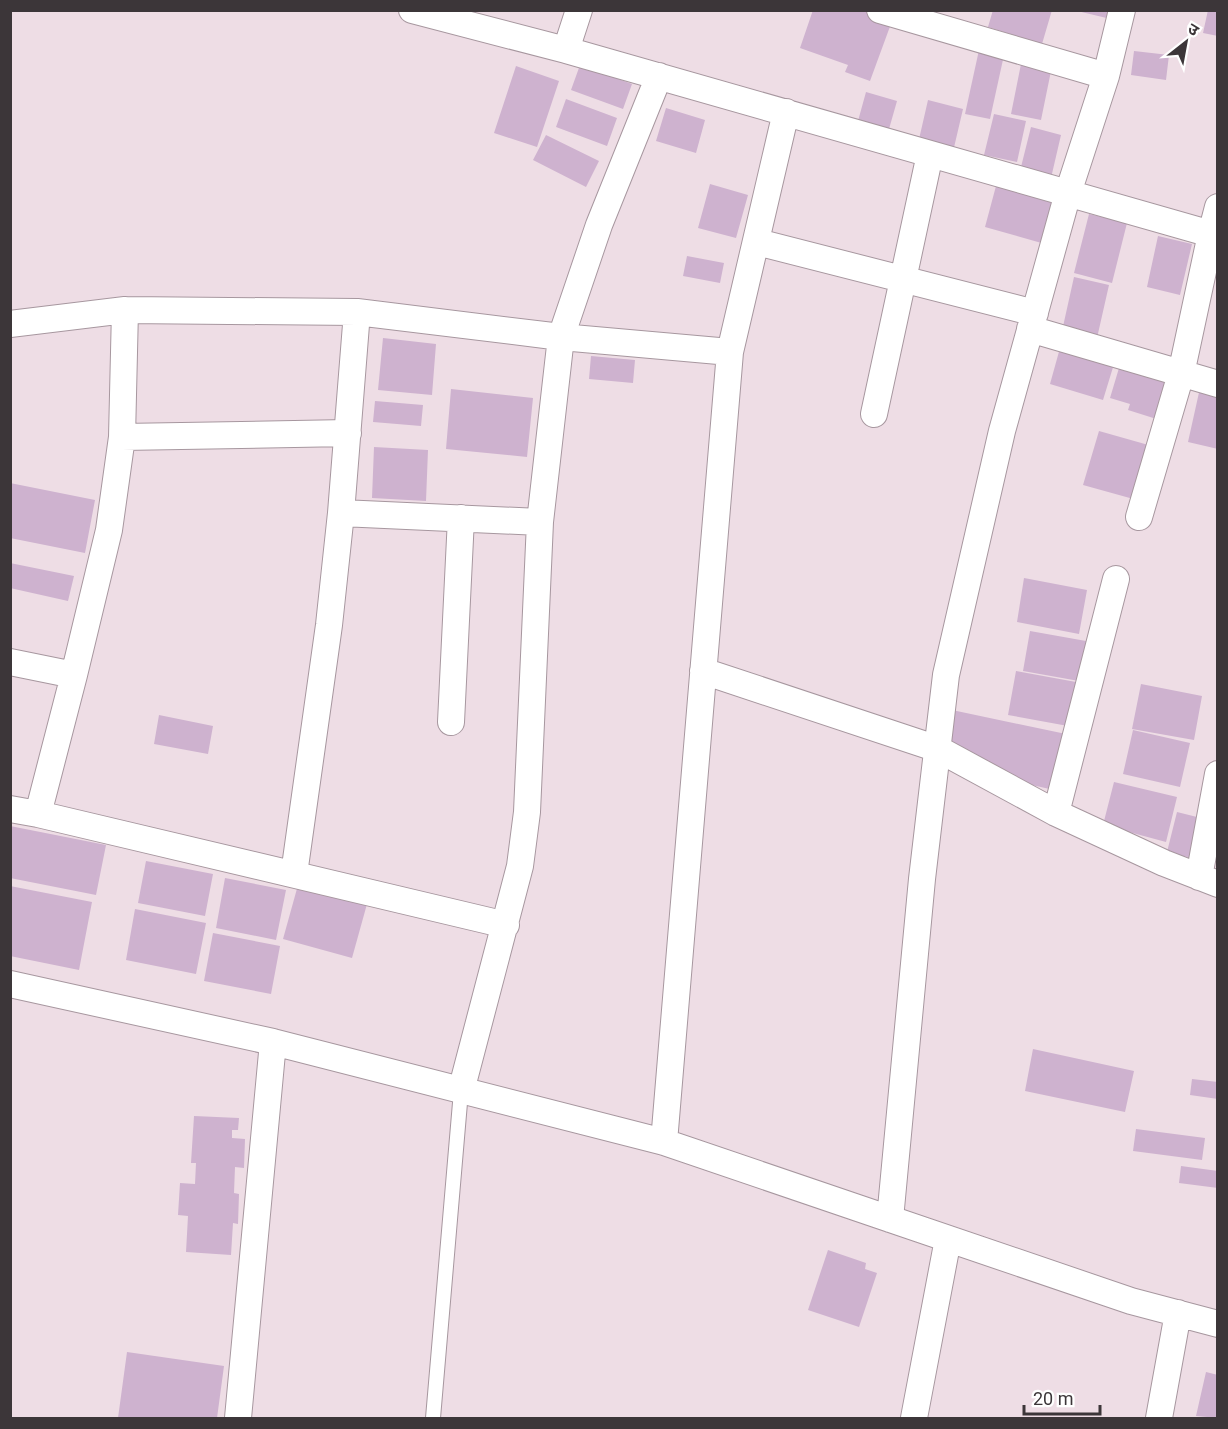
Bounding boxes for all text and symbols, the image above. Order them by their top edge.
north arrow [1156,12,1216,72]
text: उ [1185,19,1203,40]
scale bar [1024,1378,1100,1416]
text: 20 m [1033,1388,1073,1409]

